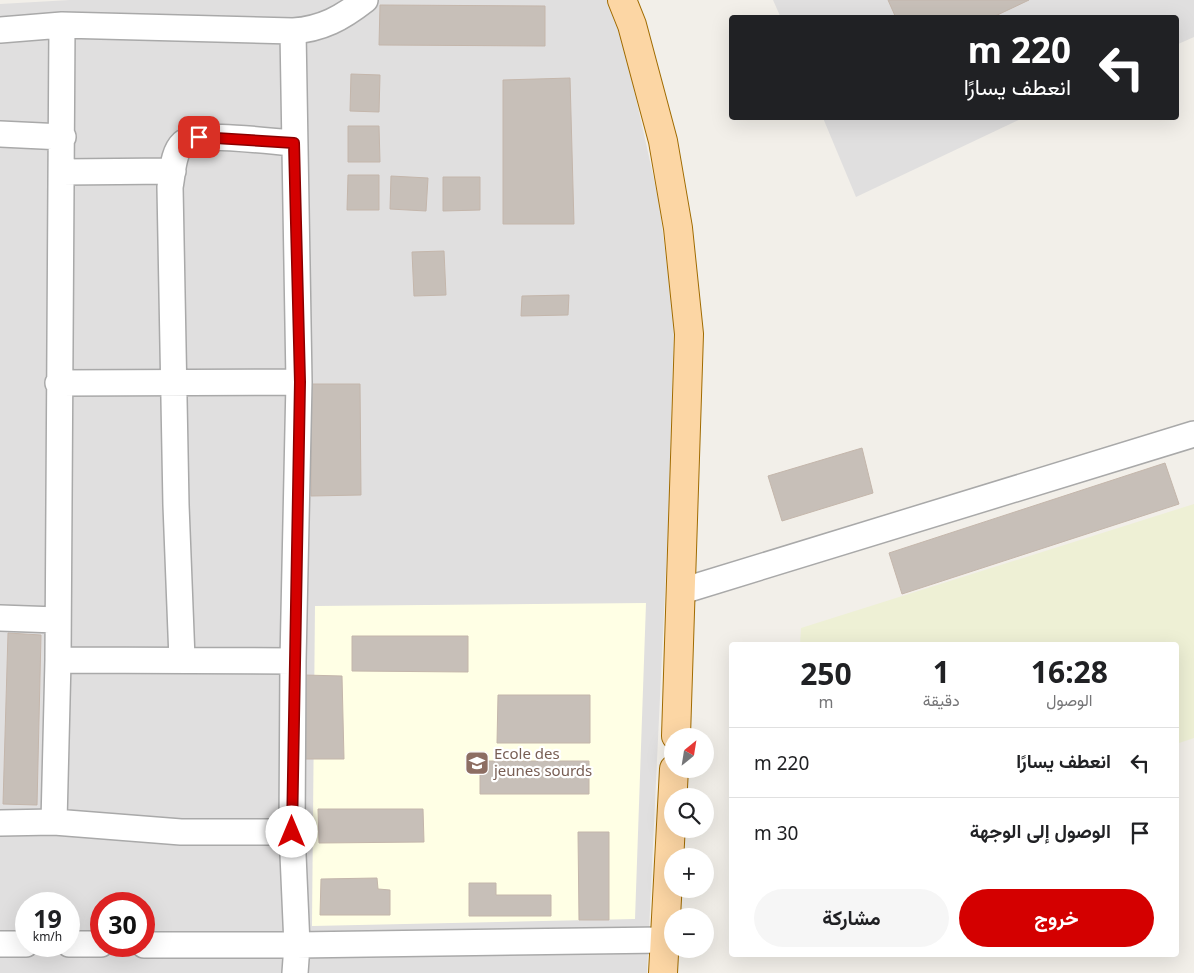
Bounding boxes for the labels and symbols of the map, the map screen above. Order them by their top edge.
pin [178,116,220,158]
north arrow [664,728,714,778]
place label: Ecole des jeunes sourds [493,743,592,780]
school or university icon: Ecole des jeunes sourds [464,750,490,776]
position arrow [265,805,317,857]
speed limit sign: 30 [90,892,155,957]

